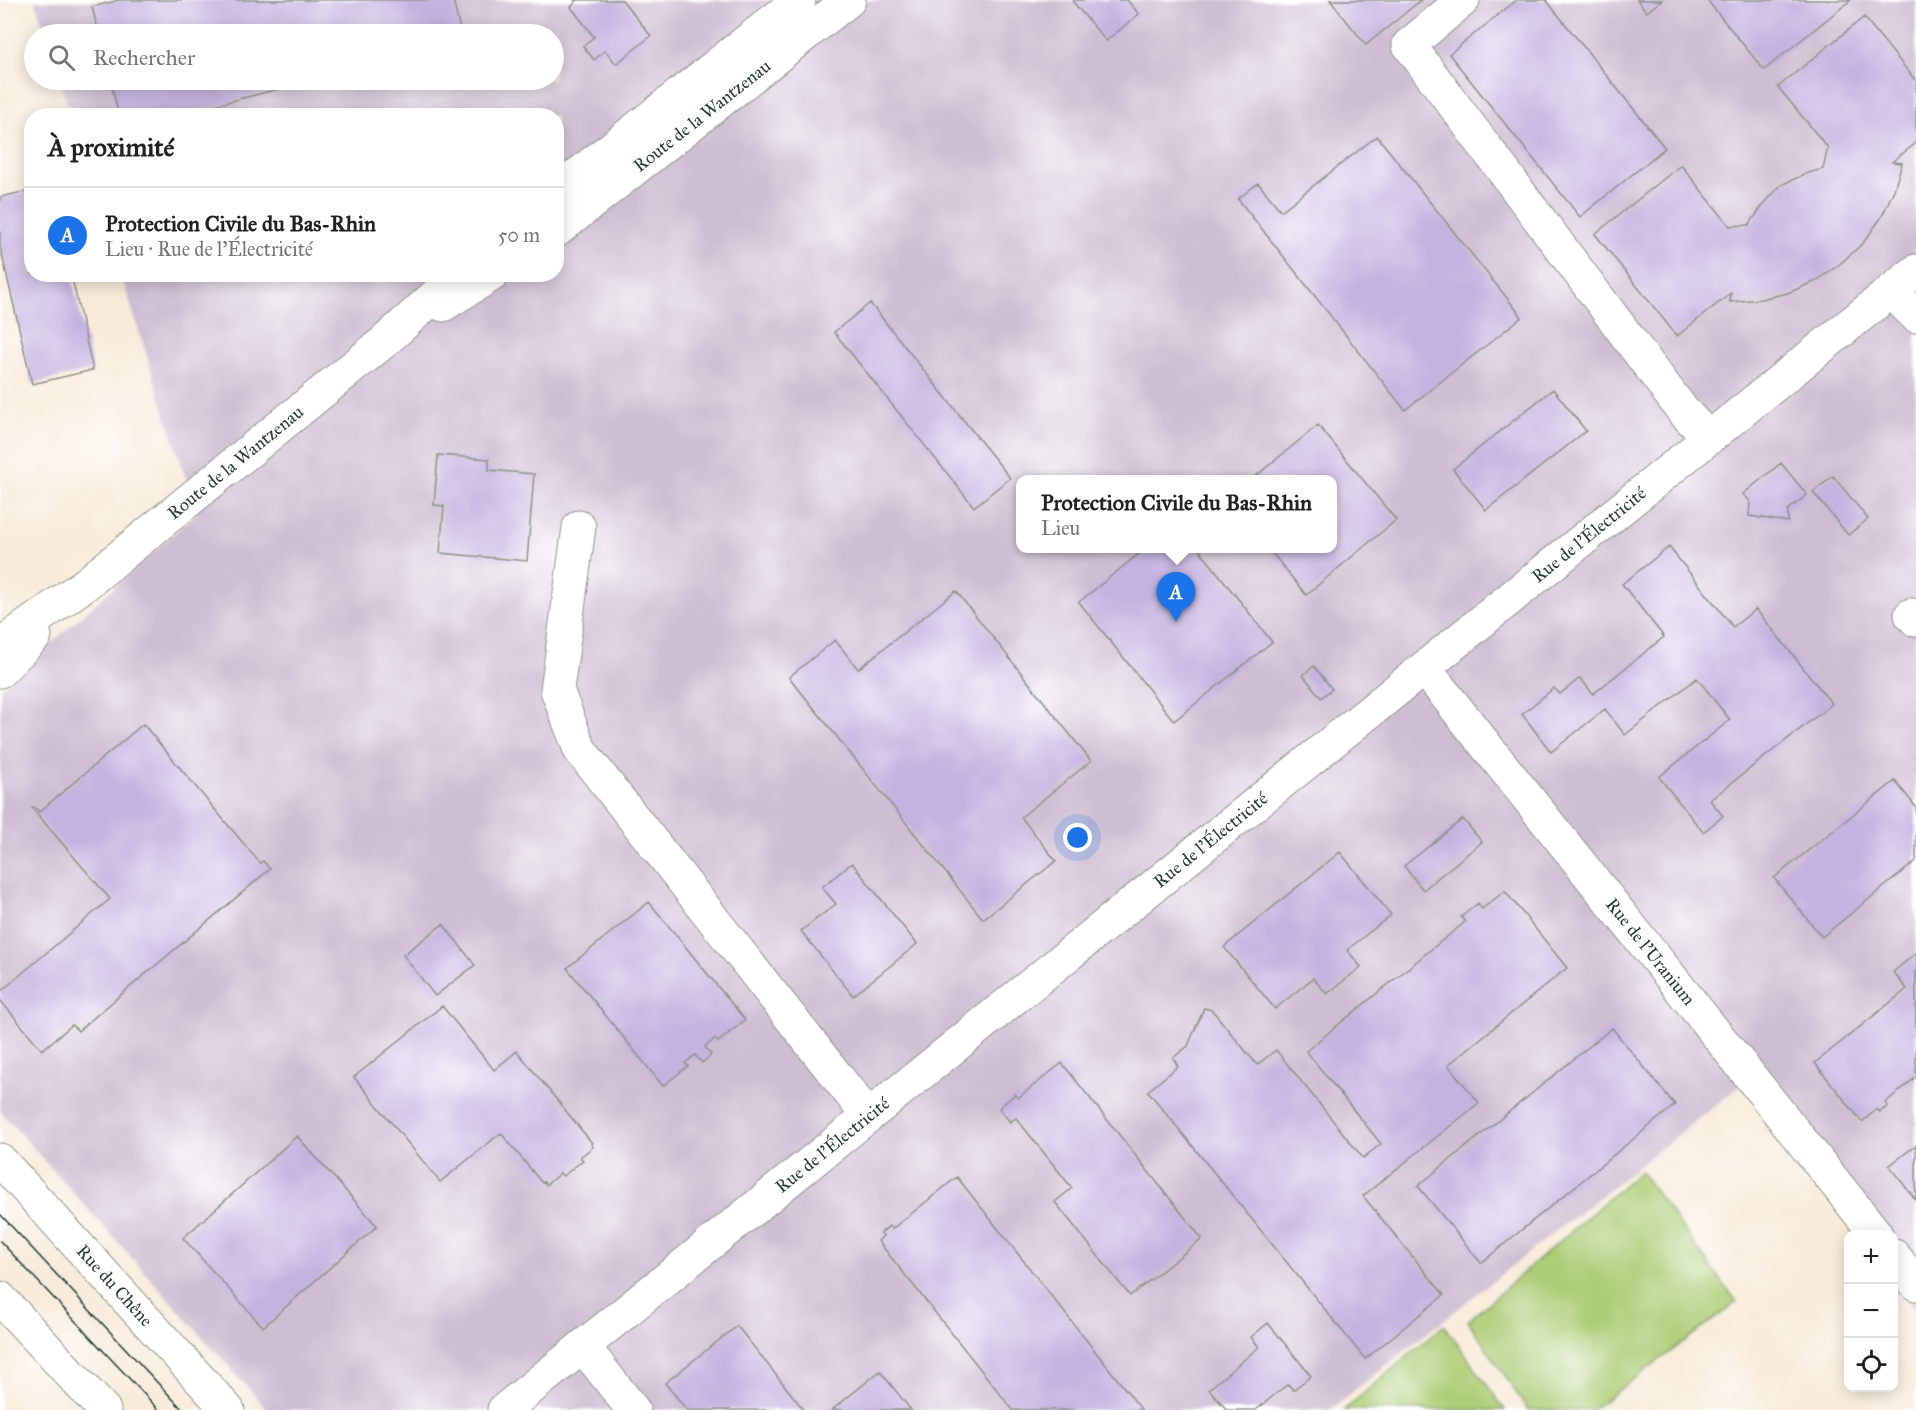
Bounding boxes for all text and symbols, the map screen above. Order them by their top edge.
search box [24,24,564,90]
icon: search [45,41,78,74]
text: Rechercher [93,44,195,71]
street label: Route de la Wantzenau [629,55,775,177]
text: À proximité [48,131,174,163]
text: Protection Civile du Bas-Rhin [105,210,376,237]
text: A [61,223,74,247]
text: 50 m [498,223,540,247]
text: Lieu · Rue de l'Électricité [105,237,313,261]
street label: Route de la Wantzenau [163,401,308,524]
popup [1016,475,1337,553]
street label: Rue de l'Électricité [1527,482,1651,587]
text: Protection Civile du Bas-Rhin [1041,489,1312,516]
text: Lieu [1041,516,1080,540]
pin: A [1156,572,1196,622]
street label: Rue de l'Électricité [1149,787,1273,893]
your location [1063,823,1092,852]
street label: Rue de l'Uranium [1601,894,1700,1010]
street label: Rue de l'Électricité [771,1092,894,1198]
map controls [1844,1230,1898,1392]
button: + [1844,1230,1898,1284]
street label: Rue du Chêne [72,1240,157,1331]
button: − [1844,1284,1898,1338]
button: locate [1844,1338,1898,1392]

